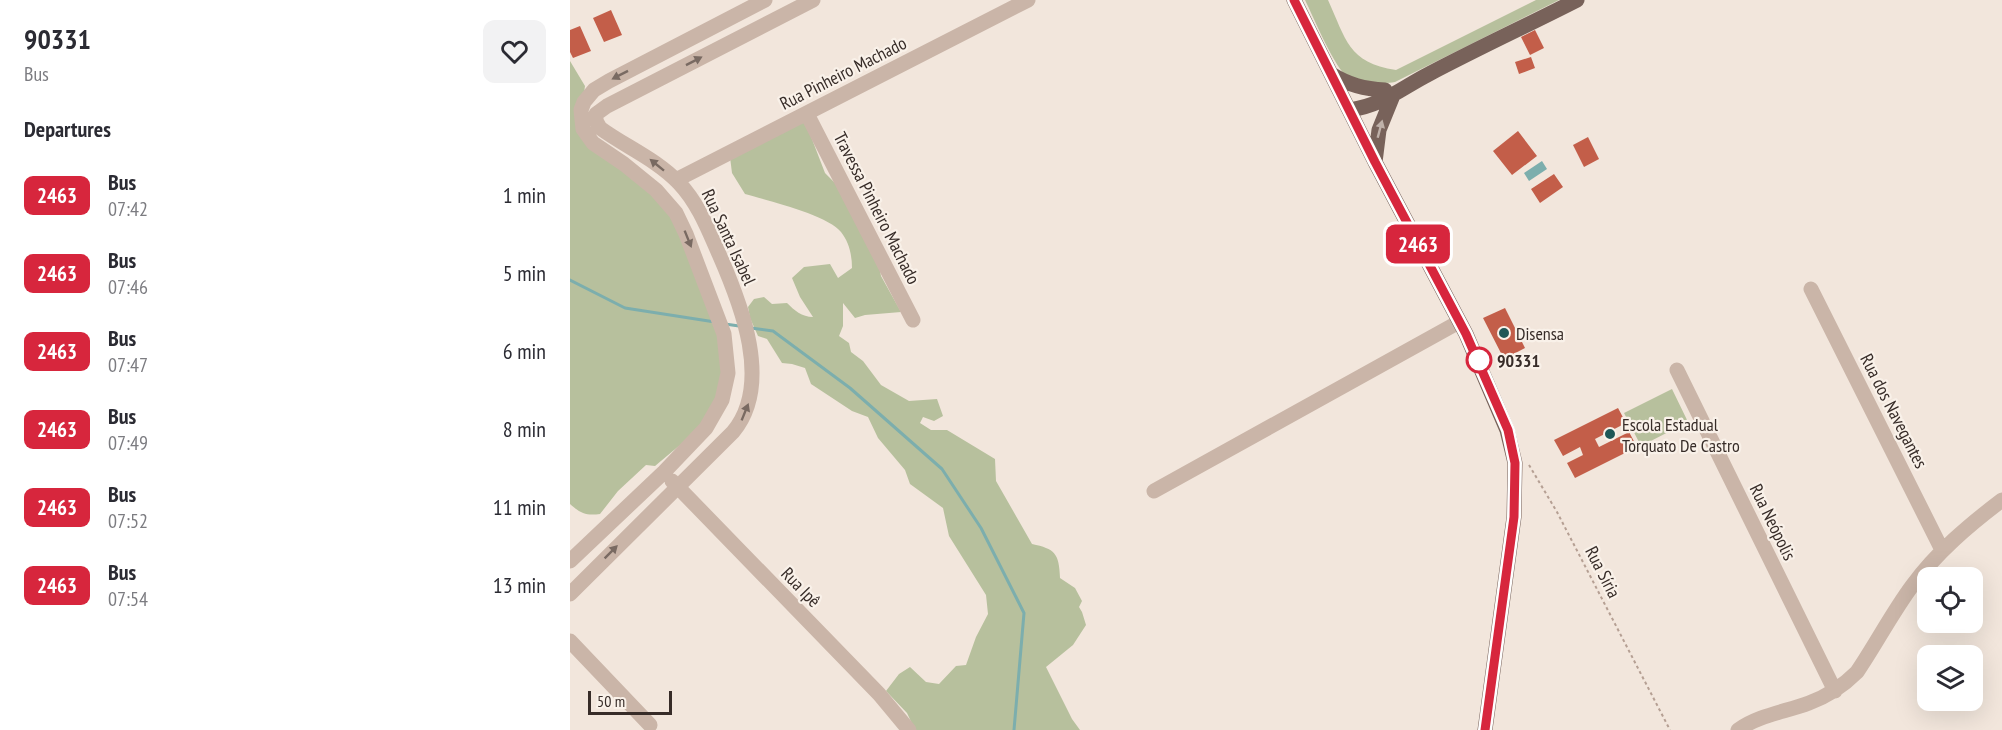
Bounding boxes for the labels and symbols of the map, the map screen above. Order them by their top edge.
street label: Rua Pinheiro Machado [776,31,910,115]
one-way arrow [686,57,703,66]
one-way arrow [611,70,628,80]
one-way arrow [1375,120,1385,138]
street label: Travessa Pinheiro Machado [829,128,925,288]
one-way arrow [649,159,665,172]
street label: Rua Santa Isabel [697,185,762,289]
line badge: 2463 [1376,224,1460,264]
one-way arrow [683,230,693,248]
place label: Disensa [1516,322,1564,345]
marker: Disensa [1497,326,1511,340]
marker: 90331 [1466,347,1492,373]
place label: 90331 [1497,349,1540,372]
street label: Rua dos Navegantes [1855,350,1933,472]
one-way arrow [741,403,750,421]
place label: Escola Estadual Torquato De Castro [1622,413,1740,457]
marker: Escola Estadual Torquato De Castro [1603,427,1617,441]
street label: Rua Neópolis [1745,480,1801,564]
street label: Rua Síria [1580,542,1626,602]
one-way arrow [604,546,618,560]
street label: Rua Ipê [776,562,826,612]
scale bar [588,688,672,716]

